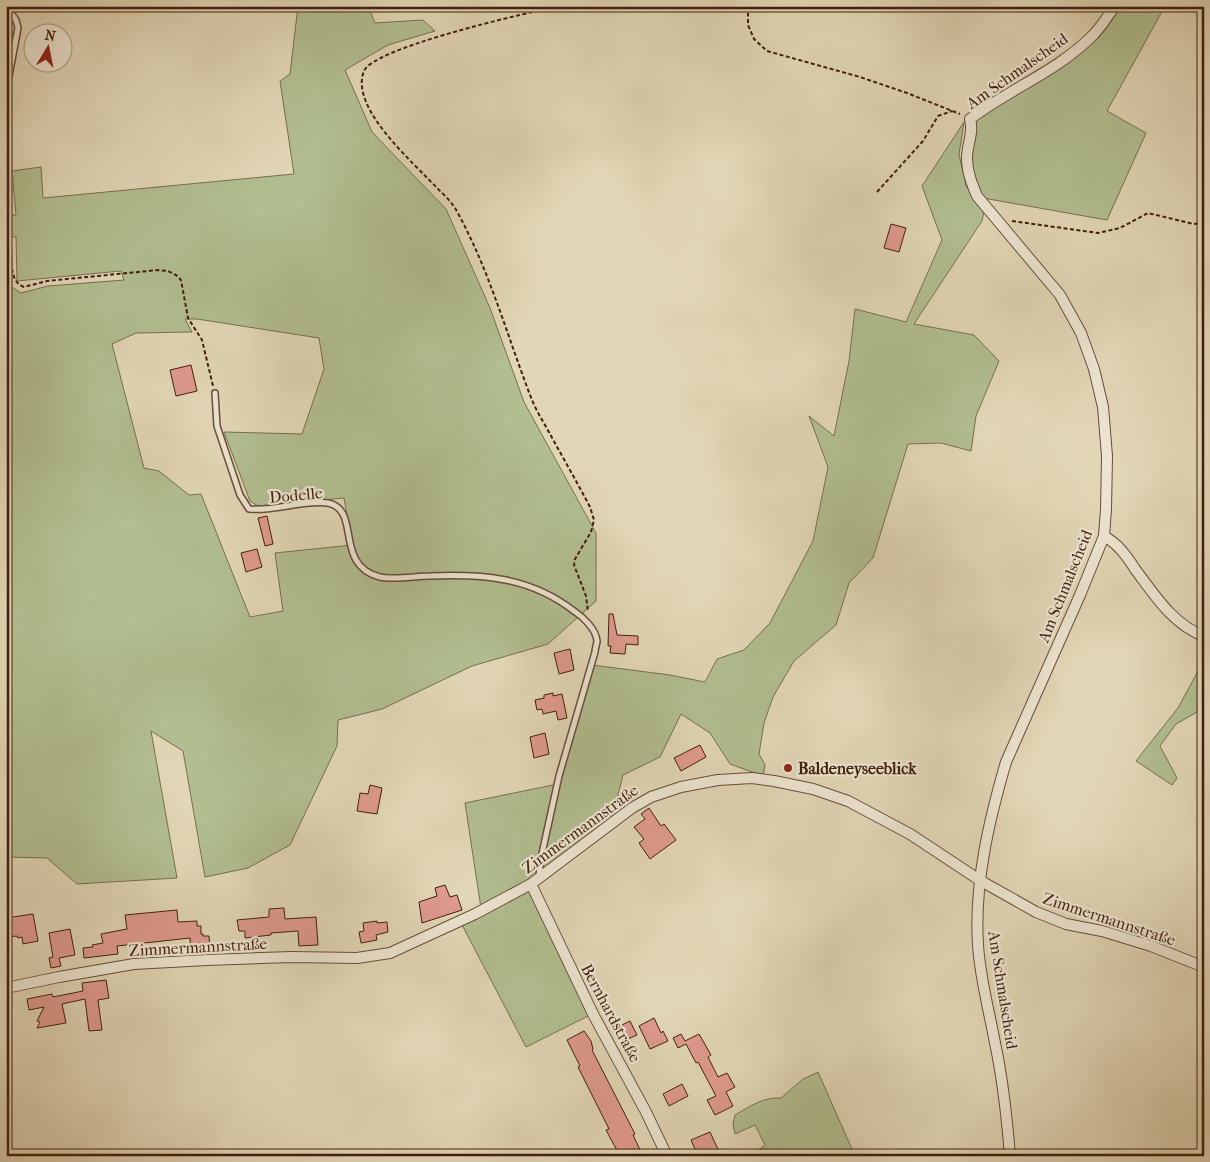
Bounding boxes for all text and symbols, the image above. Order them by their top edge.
north arrow [22,22,72,72]
text: N [43,26,57,45]
street label: Am Schmalscheid [962,29,1072,114]
street label: Dodelle [269,483,324,507]
street label: Am Schmalscheid [1033,527,1096,646]
place label: Baldeneyseeblick [798,759,917,779]
marker: Baldeneyseeblick [782,762,794,774]
street label: Zimmermannstraße [518,781,642,877]
street label: Zimmermannstraße [1040,889,1178,949]
street label: Am Schmalscheid [984,928,1022,1051]
street label: Zimmermannstraße [128,934,268,960]
street label: Bernhardstraße [577,961,645,1065]

